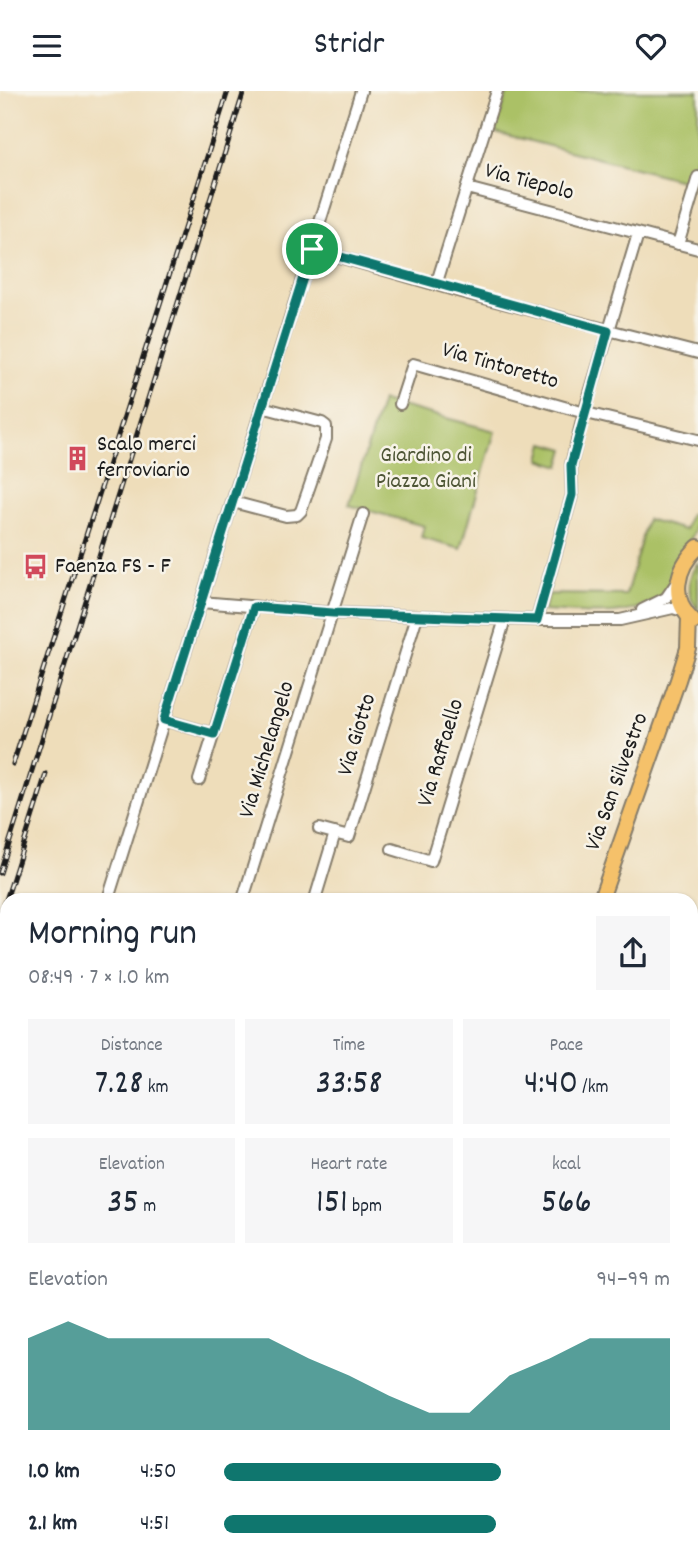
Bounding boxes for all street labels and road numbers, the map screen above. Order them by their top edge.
street label: Via Tiepolo [481,155,577,211]
street label: Via Tintoretto [438,335,562,399]
street label: Via Michelangelo [232,677,304,823]
street label: Via Giotto [330,690,386,780]
street label: Via Raffaello [410,695,474,811]
street label: Via San Silvestro [578,708,658,856]

